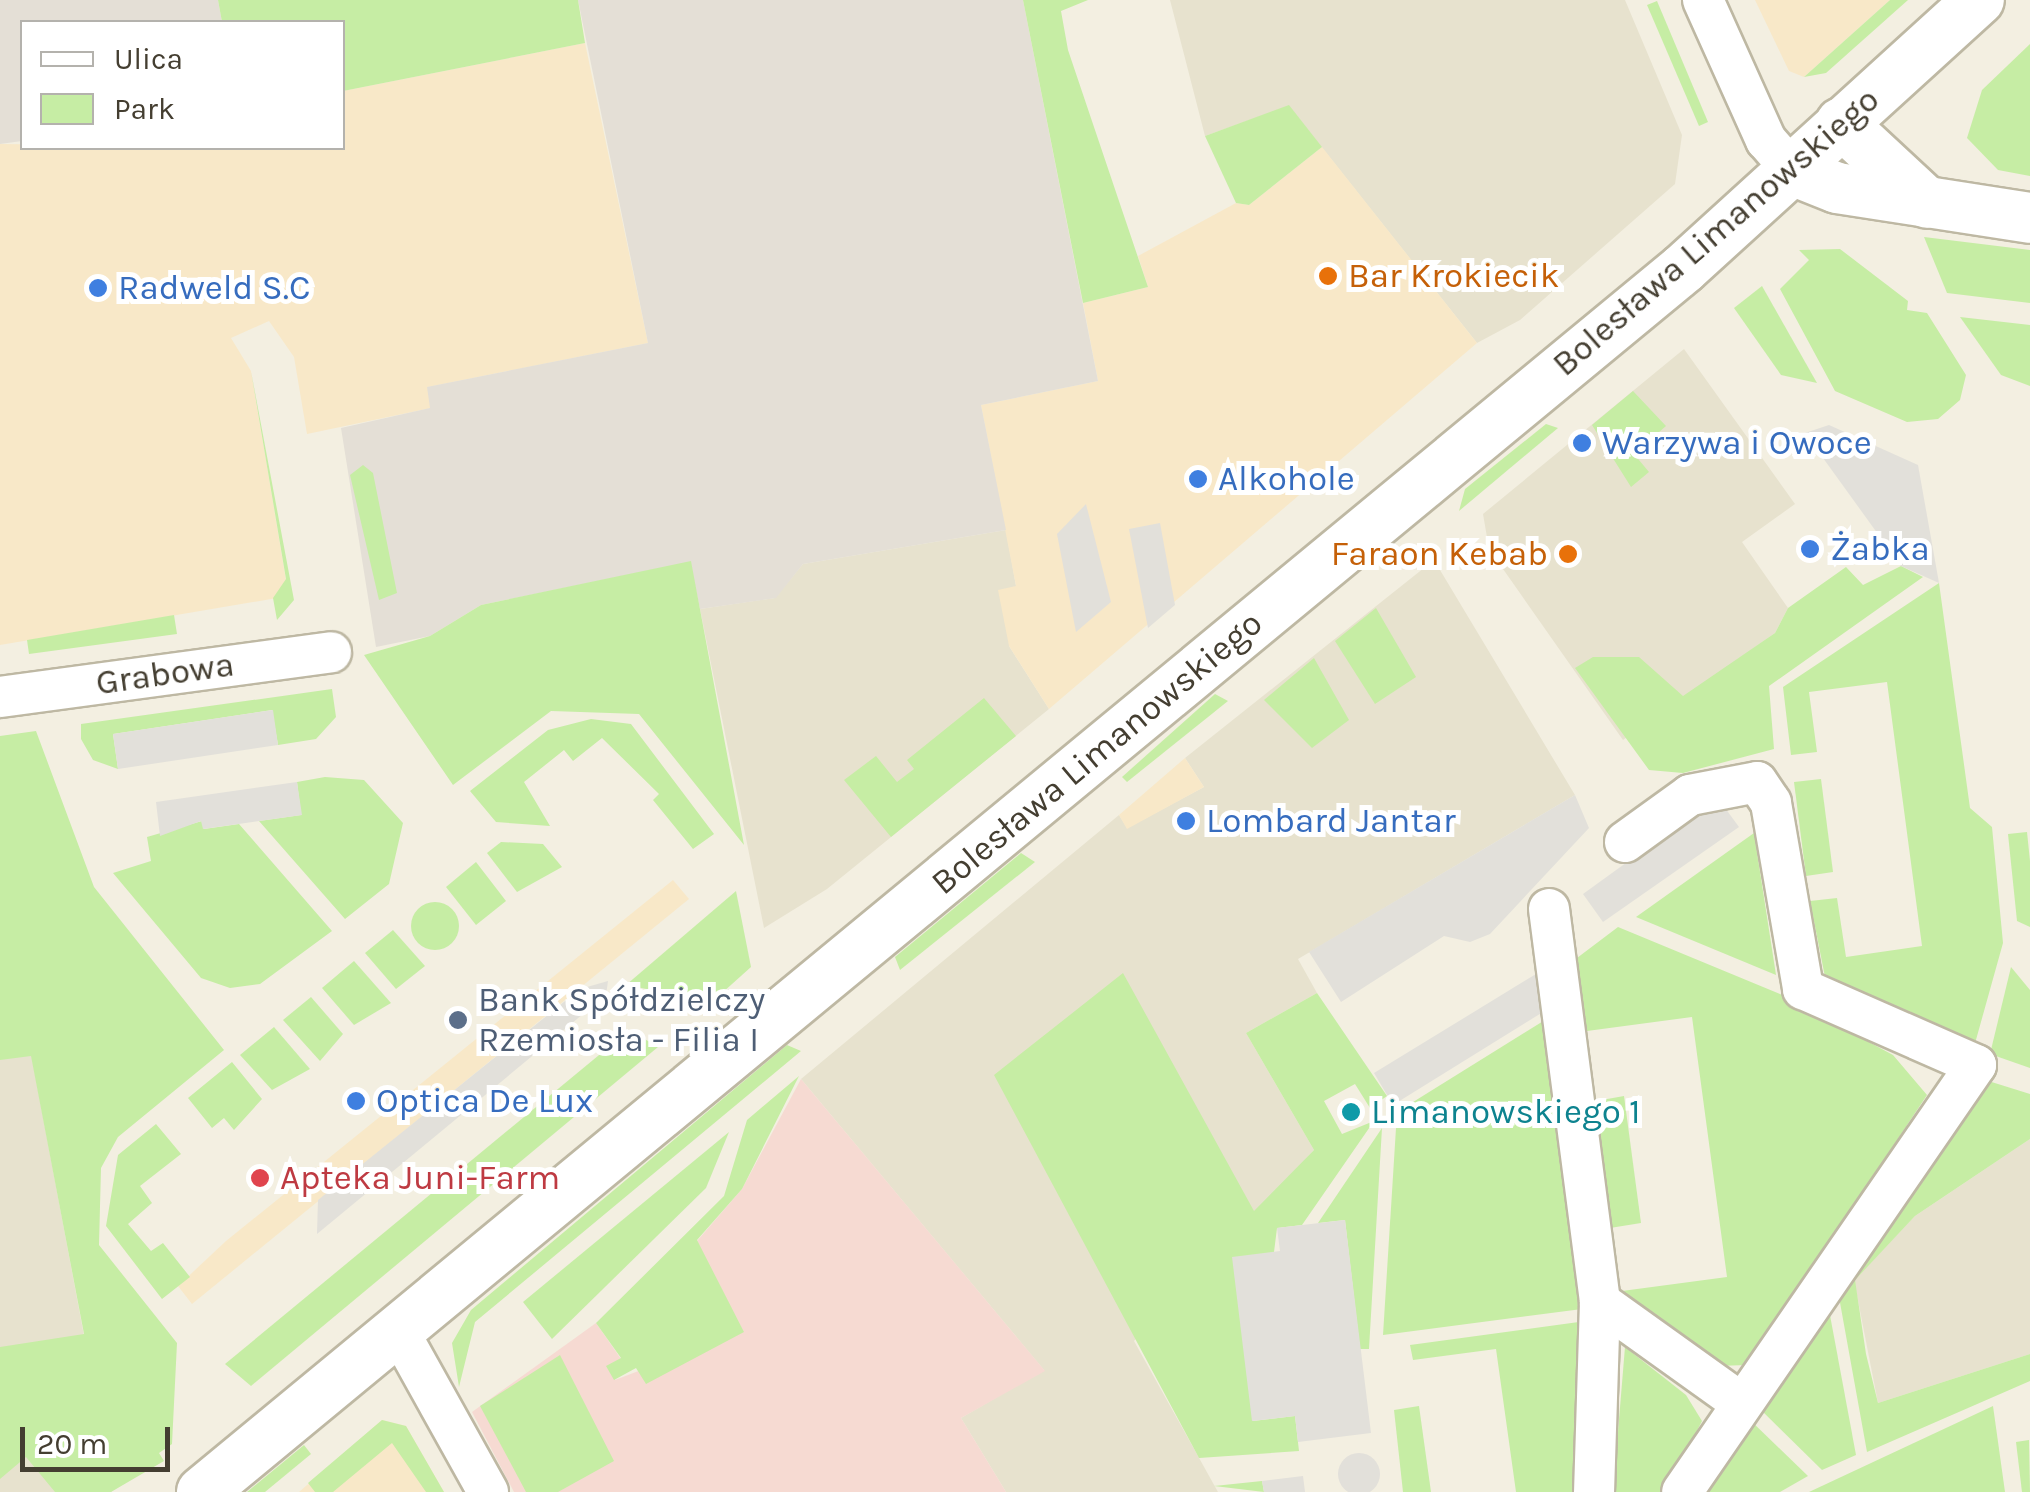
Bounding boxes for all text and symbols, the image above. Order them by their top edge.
legend [20,20,345,150]
text: Ulica [114,41,183,77]
street label: Bolesława Limanowskiego [1544,79,1888,385]
text: Park [114,91,175,127]
place label: Bar Krokiecik [1348,255,1559,297]
marker: Bar Krokiecik [1317,265,1339,287]
place label: Radweld S.C [118,267,310,309]
marker: Radweld S.C [87,277,109,299]
place label: Warzywa i Owoce [1602,422,1872,464]
marker: Warzywa i Owoce [1571,432,1593,454]
place label: Alkohole [1218,458,1355,500]
marker: Alkohole [1187,468,1209,490]
place label: Żabka [1830,528,1930,570]
place label: Faraon Kebab [1331,533,1548,575]
marker: Żabka [1799,538,1821,560]
marker: Faraon Kebab [1557,543,1579,565]
street label: Bolesława Limanowskiego [923,602,1271,904]
street label: Grabowa [93,644,237,704]
place label: Lombard Jantar [1206,800,1456,842]
marker: Lombard Jantar [1175,810,1197,832]
place label: Bank Spółdzielczy Rzemiosła - Filia I [478,979,765,1061]
marker: Bank Spółdzielczy Rzemiosła - Filia I [447,1009,469,1031]
place label: Optica De Lux [376,1080,593,1122]
marker: Optica De Lux [345,1090,367,1112]
place label: Limanowskiego 1 [1371,1091,1641,1133]
marker: Limanowskiego 1 [1340,1101,1362,1123]
place label: Apteka Juni-Farm [280,1157,560,1199]
marker: Apteka Juni-Farm [249,1167,271,1189]
scale bar [25,1407,175,1469]
text: 20 m [37,1426,107,1462]

